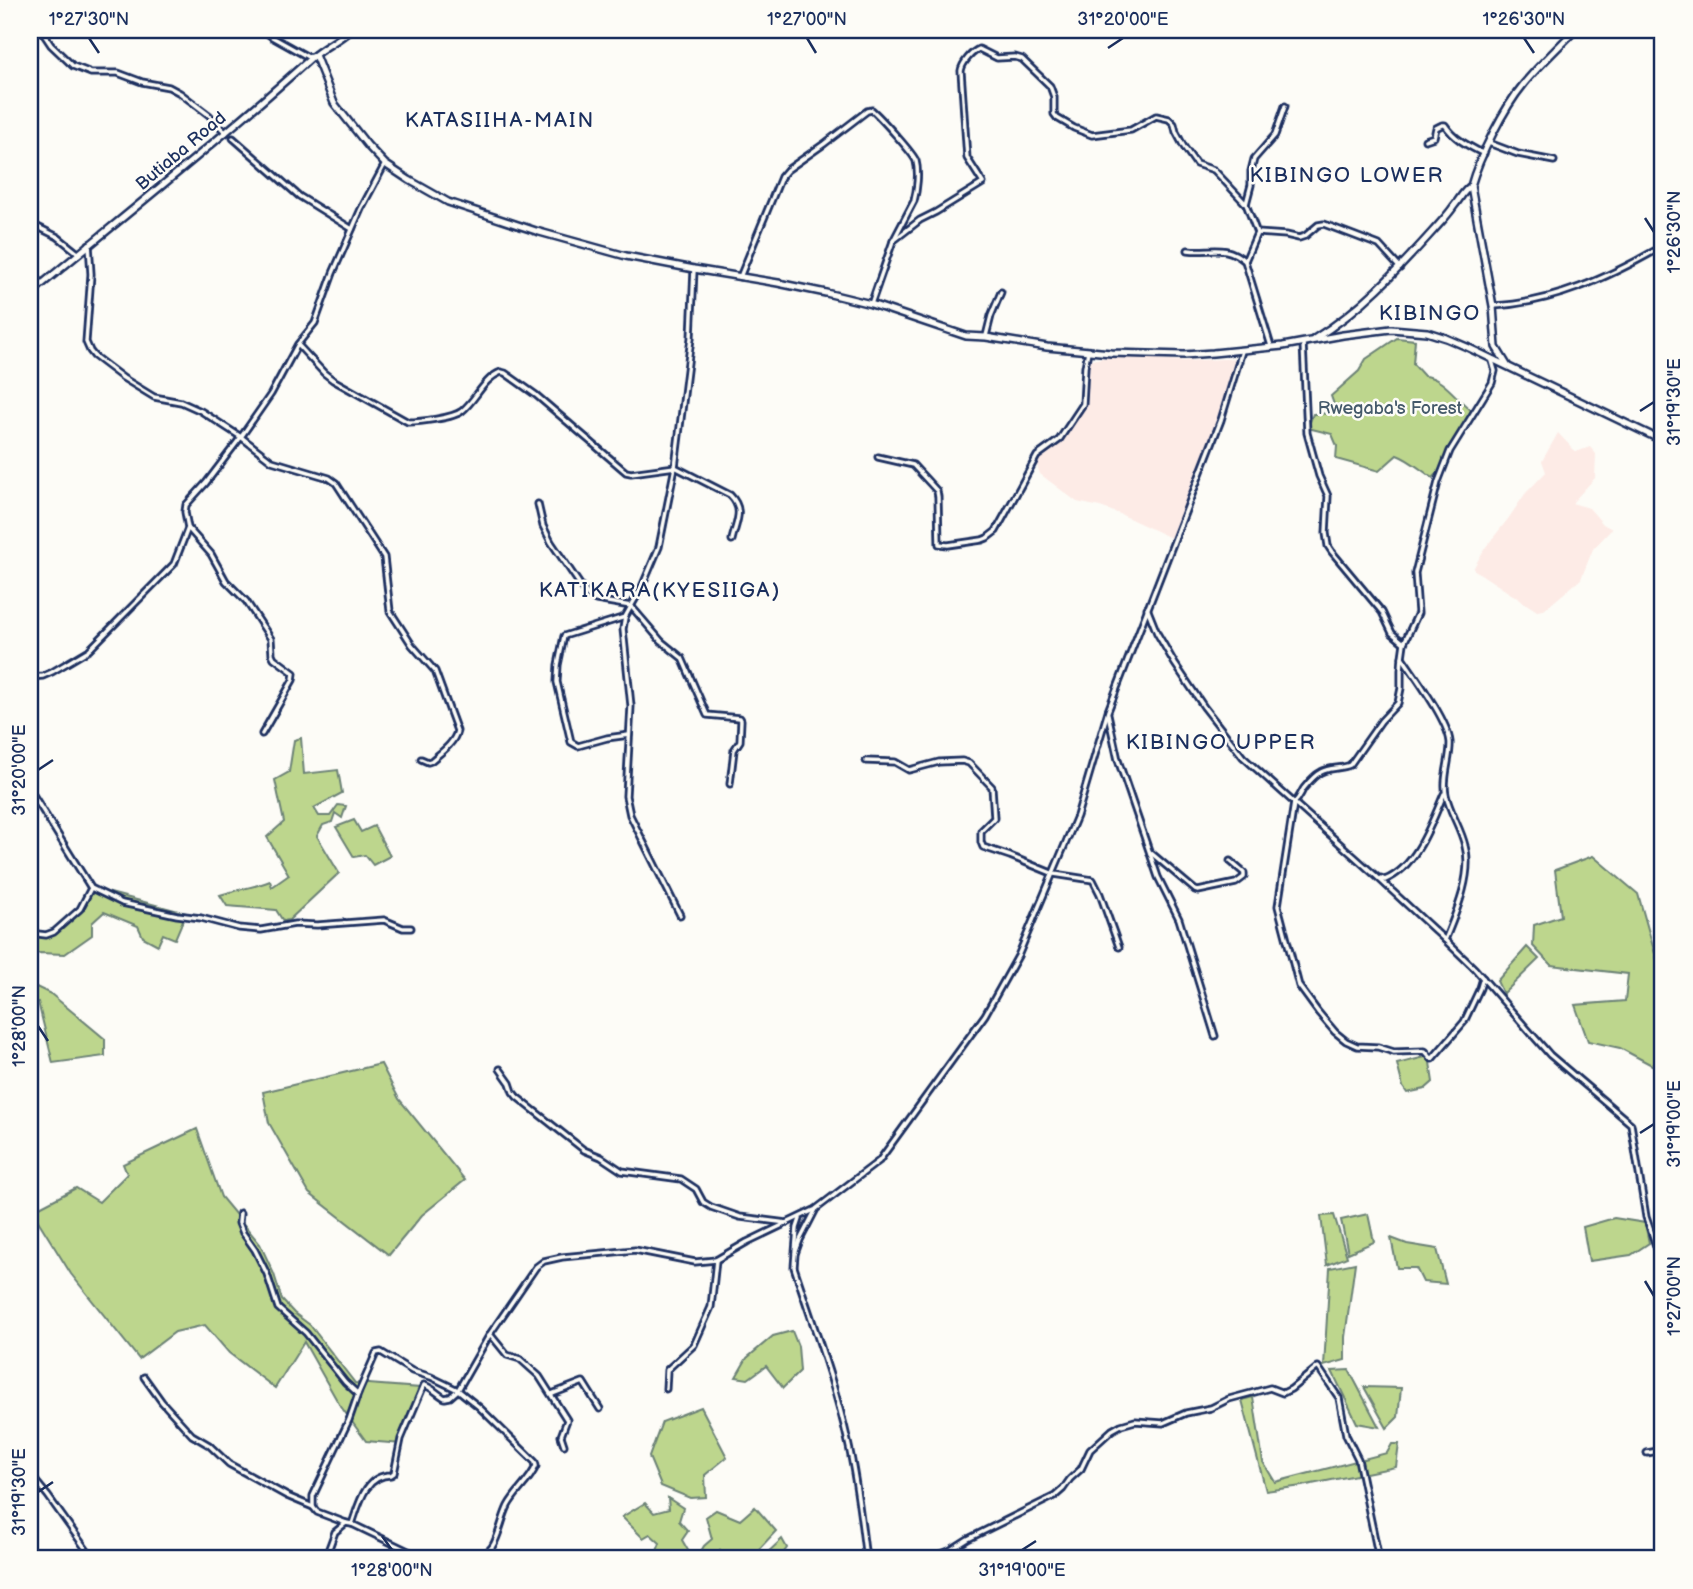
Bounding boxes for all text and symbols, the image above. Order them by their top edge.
text: 1°27'30"N [49,9,129,30]
text: 1°27'00"N [767,9,847,30]
text: 31°20'00"E [1077,9,1169,30]
text: 1°26'30"N [1483,9,1565,30]
street label: Butiaba Road [132,107,230,195]
district label: KATASIIHA-MAIN [405,108,595,133]
district label: KIBINGO LOWER [1250,163,1444,188]
text: 1°26'30"N [1664,191,1685,273]
district label: KIBINGO [1379,301,1481,326]
text: 31°19'30"E [1664,358,1685,446]
park label: Rwegaba's Forest [1318,398,1463,419]
district label: KATIKARA(KYESIIGA) [539,578,781,603]
text: 31°20'00"E [9,724,30,816]
district label: KIBINGO UPPER [1126,730,1316,755]
text: 1°28'00"N [9,985,30,1067]
text: 31°19'00"E [1664,1080,1685,1168]
text: 1°27'00"N [1664,1256,1685,1336]
text: 31°19'30"E [9,1448,30,1536]
text: 1°28'00"N [351,1560,433,1581]
text: 31°19'00"E [978,1560,1066,1581]

